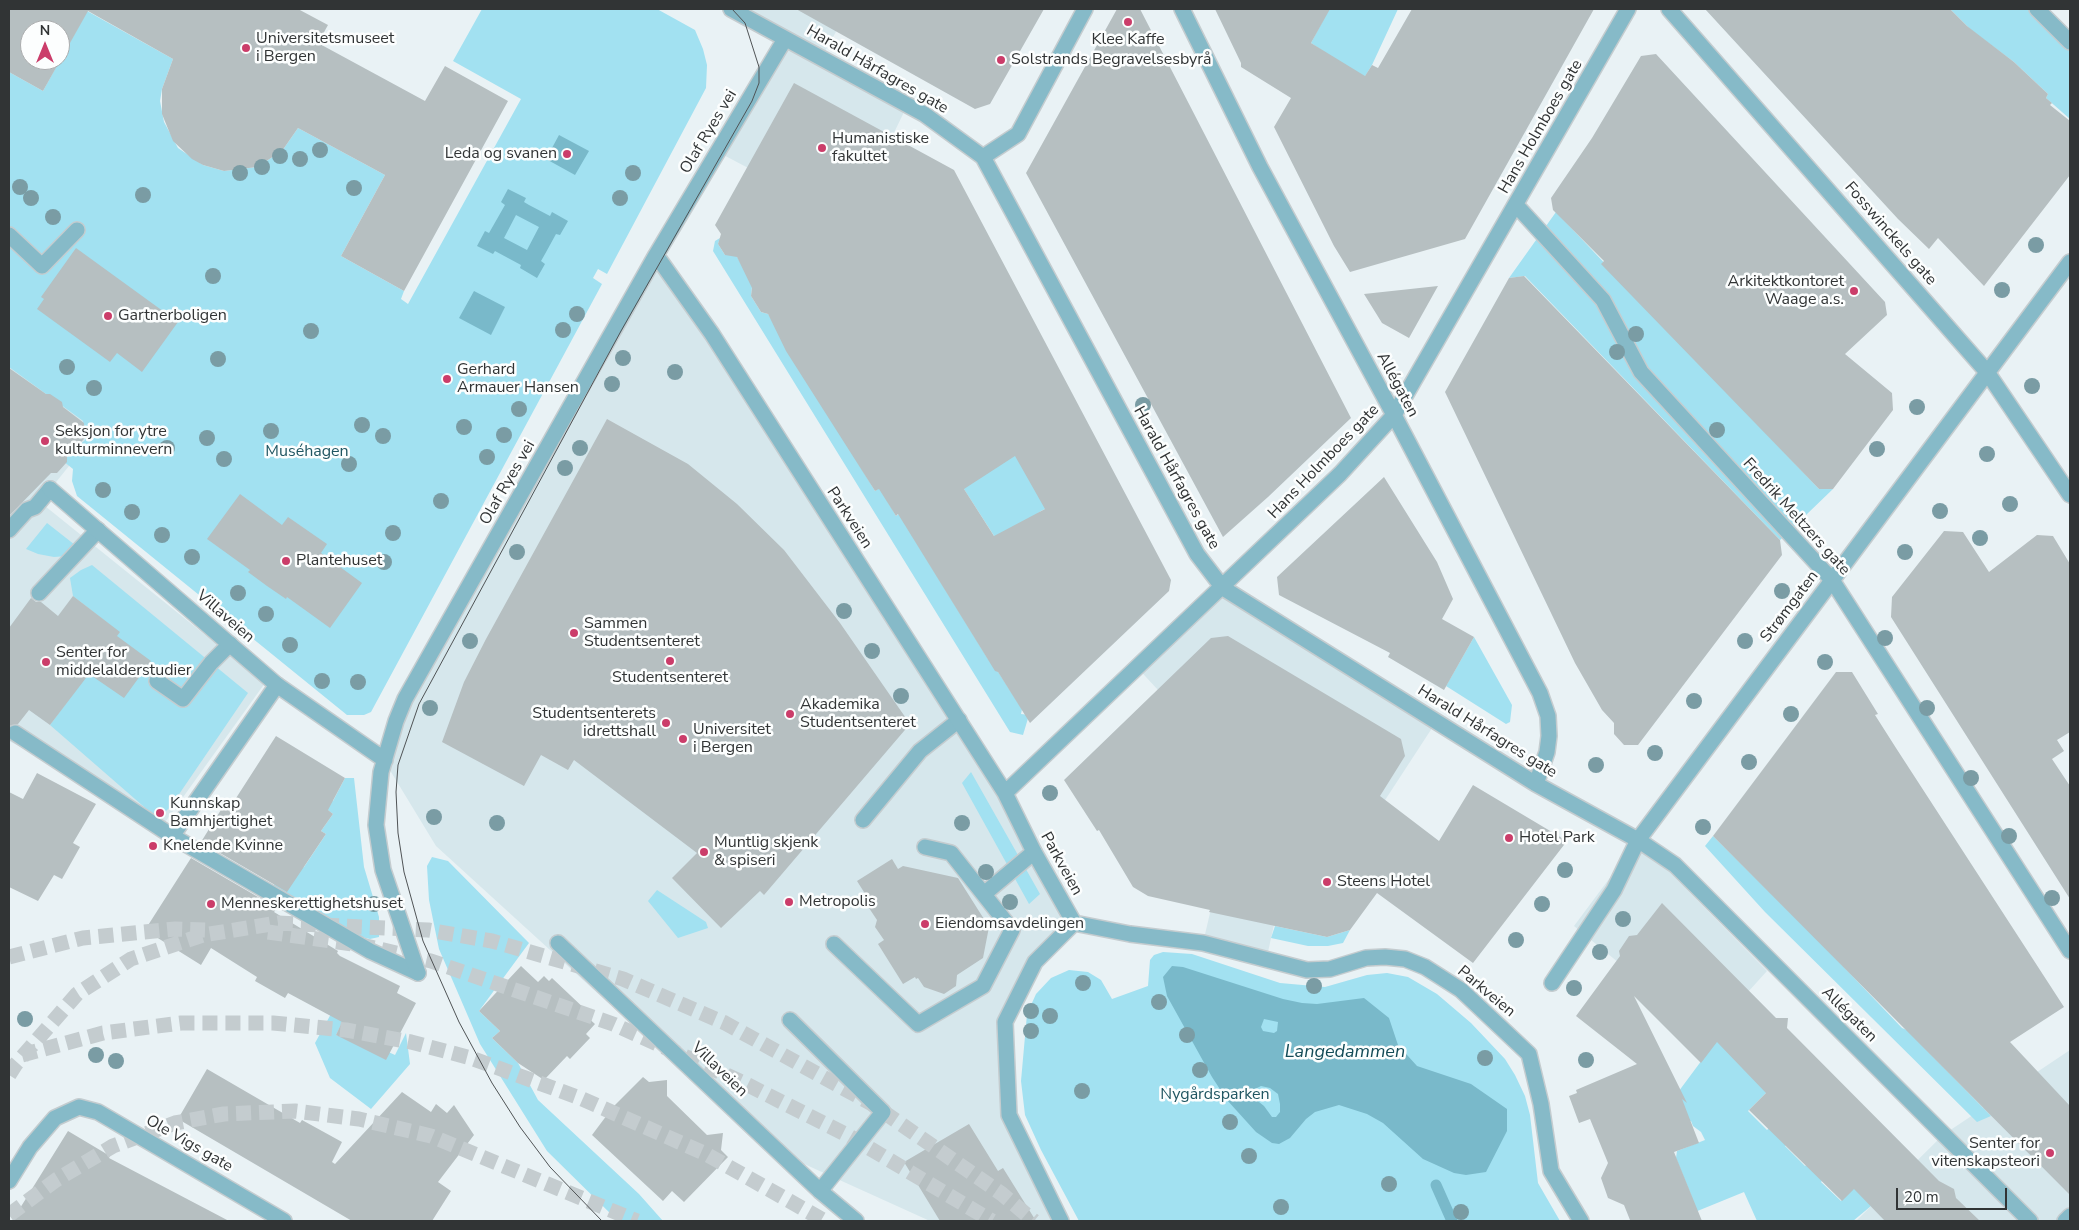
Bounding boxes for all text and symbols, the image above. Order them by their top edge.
marker: Klee Kaffe [1122,16,1134,28]
north arrow [20,20,70,70]
text: N [40,21,50,40]
street label: Harald Hårfagres gate [803,22,951,118]
place label: Universitetsmuseet i Bergen [256,29,394,67]
place label: Klee Kaffe [1092,30,1164,50]
marker: Universitetsmuseet i Bergen [240,42,252,54]
place label: Solstrands Begravelsesbyrå [1011,50,1211,70]
marker: Solstrands Begravelsesbyrå [995,54,1007,66]
street label: Hans Holmboes gate [1495,57,1587,197]
street label: Olaf Ryes vei [676,87,742,177]
place label: Humanistiske fakultet [832,129,929,167]
marker: Humanistiske fakultet [816,142,828,154]
place label: Leda og svanen [445,144,557,164]
marker: Leda og svanen [561,148,573,160]
street label: Fosswinckels gate [1840,178,1940,290]
place label: Arkitektkontoret Waage a.s. [1728,272,1844,310]
marker: Arkitektkontoret Waage a.s. [1848,285,1860,297]
place label: Gartnerboligen [118,306,227,326]
marker: Gartnerboligen [102,310,114,322]
street label: Allégaten [1372,349,1422,421]
place label: Gerhard Armauer Hansen [457,360,579,398]
marker: Gerhard Armauer Hansen [441,373,453,385]
street label: Hans Holmboes gate [1264,401,1384,523]
street label: Harald Hårfagres gate [1129,403,1223,553]
place label: Seksjon for ytre kulturminnevern [55,422,172,460]
marker: Seksjon for ytre kulturminnevern [39,435,51,447]
street label: Olaf Ryes vei [476,437,540,529]
park label: Muséhagen [265,442,349,462]
street label: Fredrik Meltzers gate [1738,454,1854,580]
street label: Parkveien [822,484,876,552]
place label: Plantehuset [296,551,382,571]
marker: Plantehuset [280,555,292,567]
street label: Strømgaten [1757,567,1823,647]
street label: Villaveien [192,587,258,647]
place label: Sammen Studentsenteret [584,614,700,652]
marker: Sammen Studentsenteret [568,627,580,639]
place label: Senter for middelalderstudier [56,643,191,681]
marker: Studentsenteret [664,655,676,667]
marker: Senter for middelalderstudier [40,656,52,668]
place label: Studentsenteret [612,668,728,688]
street label: Harald Hårfagres gate [1414,681,1560,783]
place label: Akademika Studentsenteret [800,695,916,733]
place label: Studentsenterets idrettshall [532,704,656,742]
marker: Akademika Studentsenteret [784,708,796,720]
marker: Studentsenterets idrettshall [660,717,672,729]
place label: Universitet i Bergen [693,720,771,758]
marker: Universitet i Bergen [677,733,689,745]
place label: Kunnskap Bamhjertighet [170,794,272,832]
marker: Kunnskap Bamhjertighet [154,807,166,819]
place label: Hotel Park [1519,828,1595,848]
street label: Parkveien [1036,829,1086,899]
marker: Hotel Park [1503,832,1515,844]
place label: Muntlig skjenk & spiseri [714,833,818,871]
place label: Knelende Kvinne [163,836,283,856]
marker: Knelende Kvinne [147,840,159,852]
marker: Muntlig skjenk & spiseri [698,846,710,858]
place label: Steens Hotel [1337,872,1430,892]
marker: Steens Hotel [1321,876,1333,888]
place label: Metropolis [799,892,876,912]
place label: Menneskerettighetshuset [221,894,403,914]
marker: Metropolis [783,896,795,908]
marker: Menneskerettighetshuset [205,898,217,910]
place label: Eiendomsavdelingen [935,914,1084,934]
marker: Eiendomsavdelingen [919,918,931,930]
street label: Parkveien [1453,962,1519,1022]
street label: Allégaten [1817,983,1881,1047]
street label: Villaveien [687,1039,751,1101]
water label: Langedammen [1285,1042,1405,1064]
park label: Nygårdsparken [1160,1085,1270,1105]
street label: Ole Vigs gate [142,1111,236,1177]
place label: Senter for vitenskapsteori [1932,1134,2040,1172]
marker: Senter for vitenskapsteori [2044,1147,2056,1159]
scale bar [1899,1178,2010,1210]
text: 20 m [1904,1187,1939,1207]

